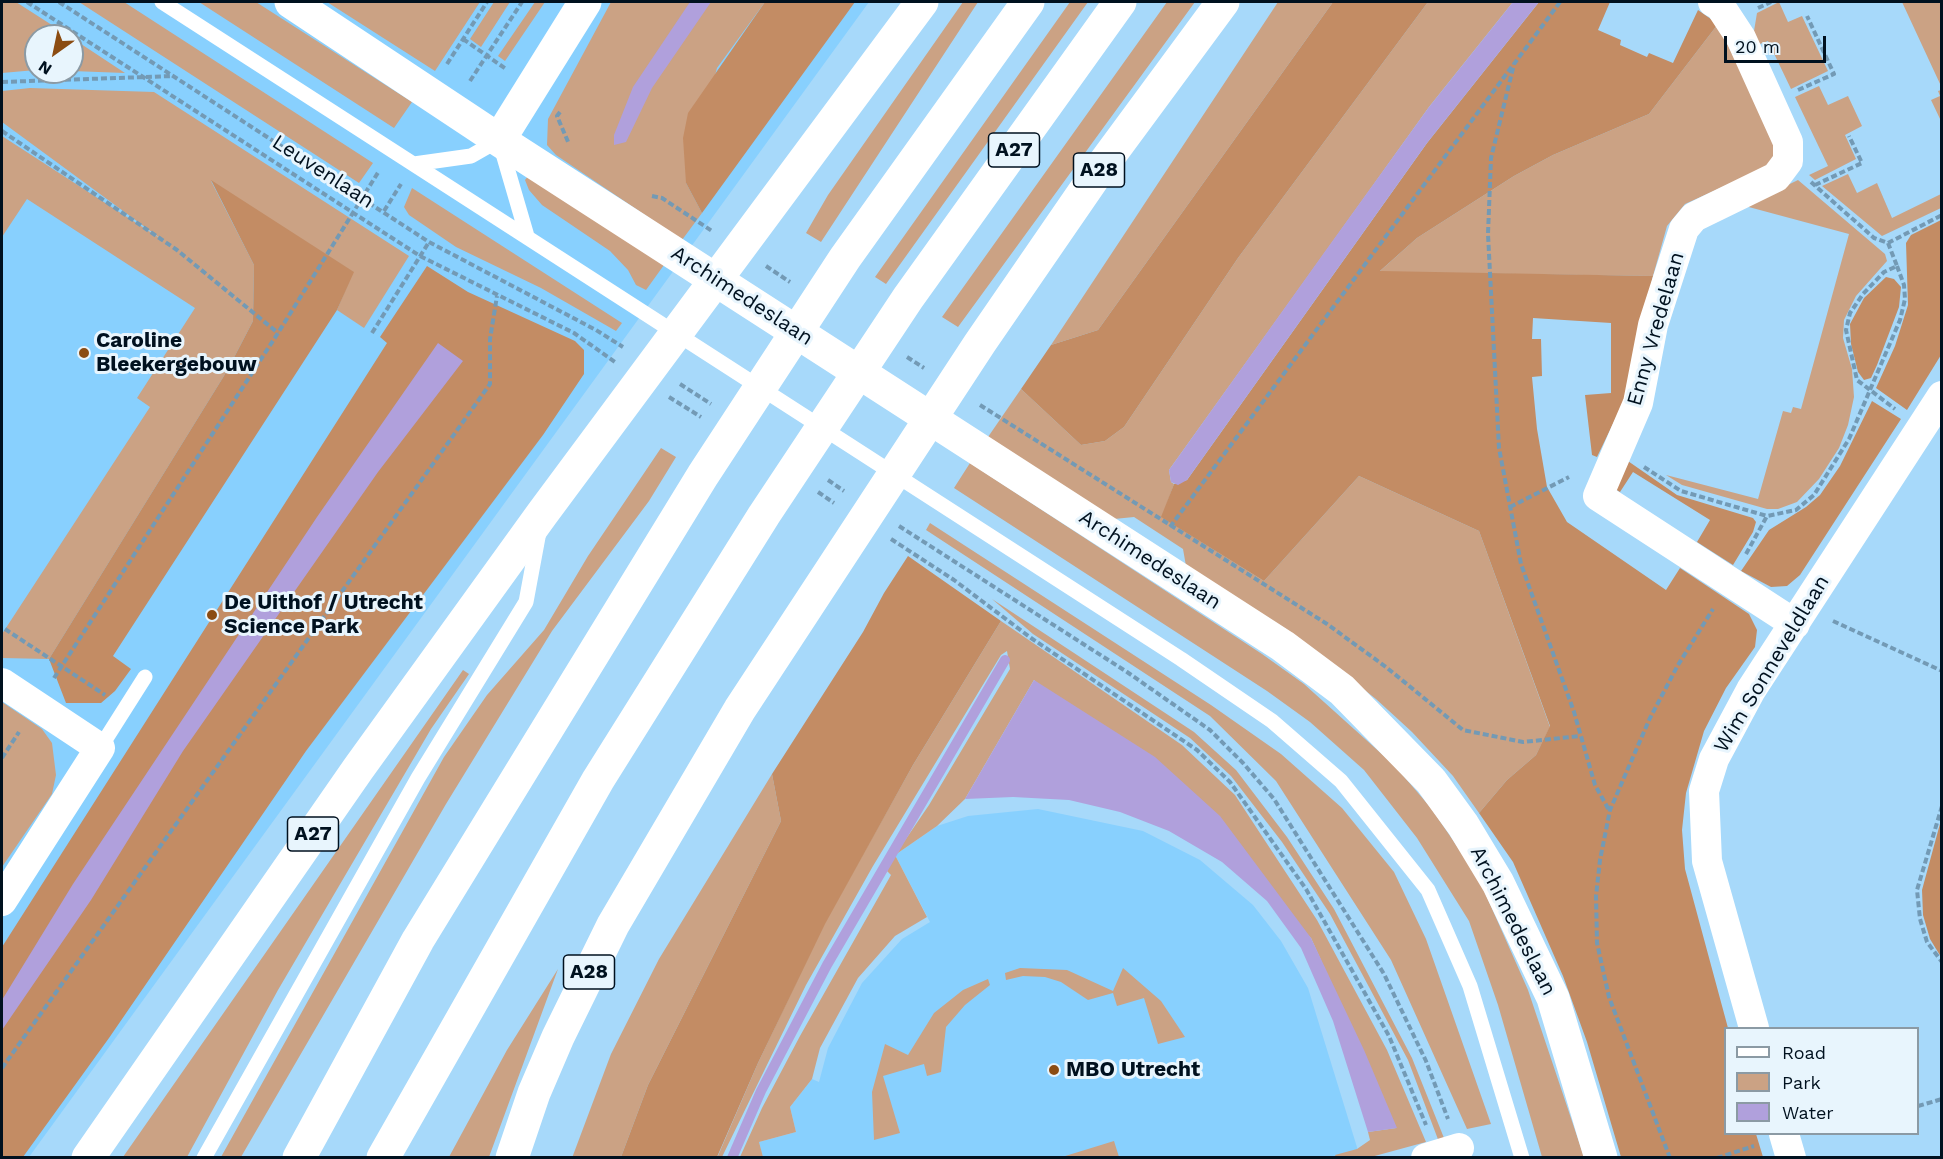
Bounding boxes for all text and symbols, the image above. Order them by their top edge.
north arrow [24,24,84,84]
scale bar [1727,24,1829,62]
text: 20 m [1735,36,1780,57]
text: N [35,57,55,79]
street label: Leuvenlaan [267,130,379,214]
road number: A27 [988,133,1040,167]
road number: A28 [1074,153,1124,187]
street label: Archimedeslaan [666,241,818,351]
street label: Enny Vredelaan [1622,249,1690,409]
place label: Caroline Bleekergebouw [96,328,257,378]
marker: Caroline Bleekergebouw [77,346,91,360]
street label: Archimedeslaan [1074,505,1226,615]
street label: Wim Sonneveldlaan [1709,571,1835,757]
place label: De Uithof / Utrecht Science Park [224,590,423,640]
marker: De Uithof / Utrecht Science Park [205,608,219,622]
road number: A27 [288,817,338,851]
street label: Archimedeslaan [1465,842,1561,1000]
road number: A28 [564,955,614,989]
legend [1724,1027,1919,1135]
text: Road [1782,1042,1826,1063]
place label: MBO Utrecht [1066,1057,1200,1083]
marker: MBO Utrecht [1047,1063,1061,1077]
text: Park [1782,1072,1821,1093]
text: Water [1782,1102,1834,1123]

